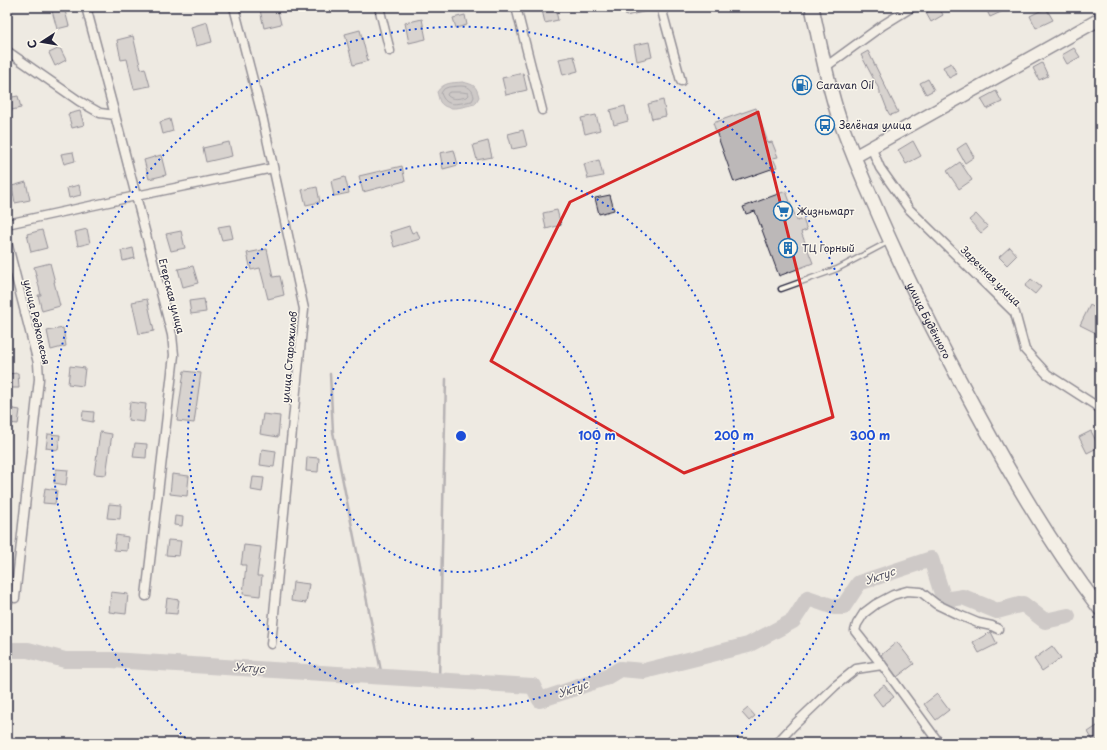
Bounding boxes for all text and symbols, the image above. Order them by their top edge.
north arrow [22,22,62,62]
text: С [23,38,41,50]
fuel station icon: Caravan Oil [791,74,813,96]
place label: Caravan Oil [816,77,874,92]
bus stop icon: Зелёная улица [814,114,836,136]
place label: Зелёная улица [839,117,912,132]
supermarket icon: Жизньмарт [772,200,794,222]
place label: Жизньмарт [796,203,854,218]
building icon: ТЦ Горный [777,237,799,259]
place label: ТЦ Горный [802,240,855,255]
street label: Заречная улица [958,242,1025,310]
street label: Егерская улица [156,257,189,336]
street label: улица Редколесья [20,278,55,366]
street label: улица Будённого [904,279,955,361]
street label: улица Старожилов [277,310,300,404]
text: 100 m [578,426,616,444]
text: 200 m [714,426,754,444]
text: 300 m [850,426,890,444]
centre of rings [454,429,468,443]
water label: Уктус [862,562,898,589]
water label: Уктус [233,658,266,677]
water label: Уктус [555,675,591,702]

